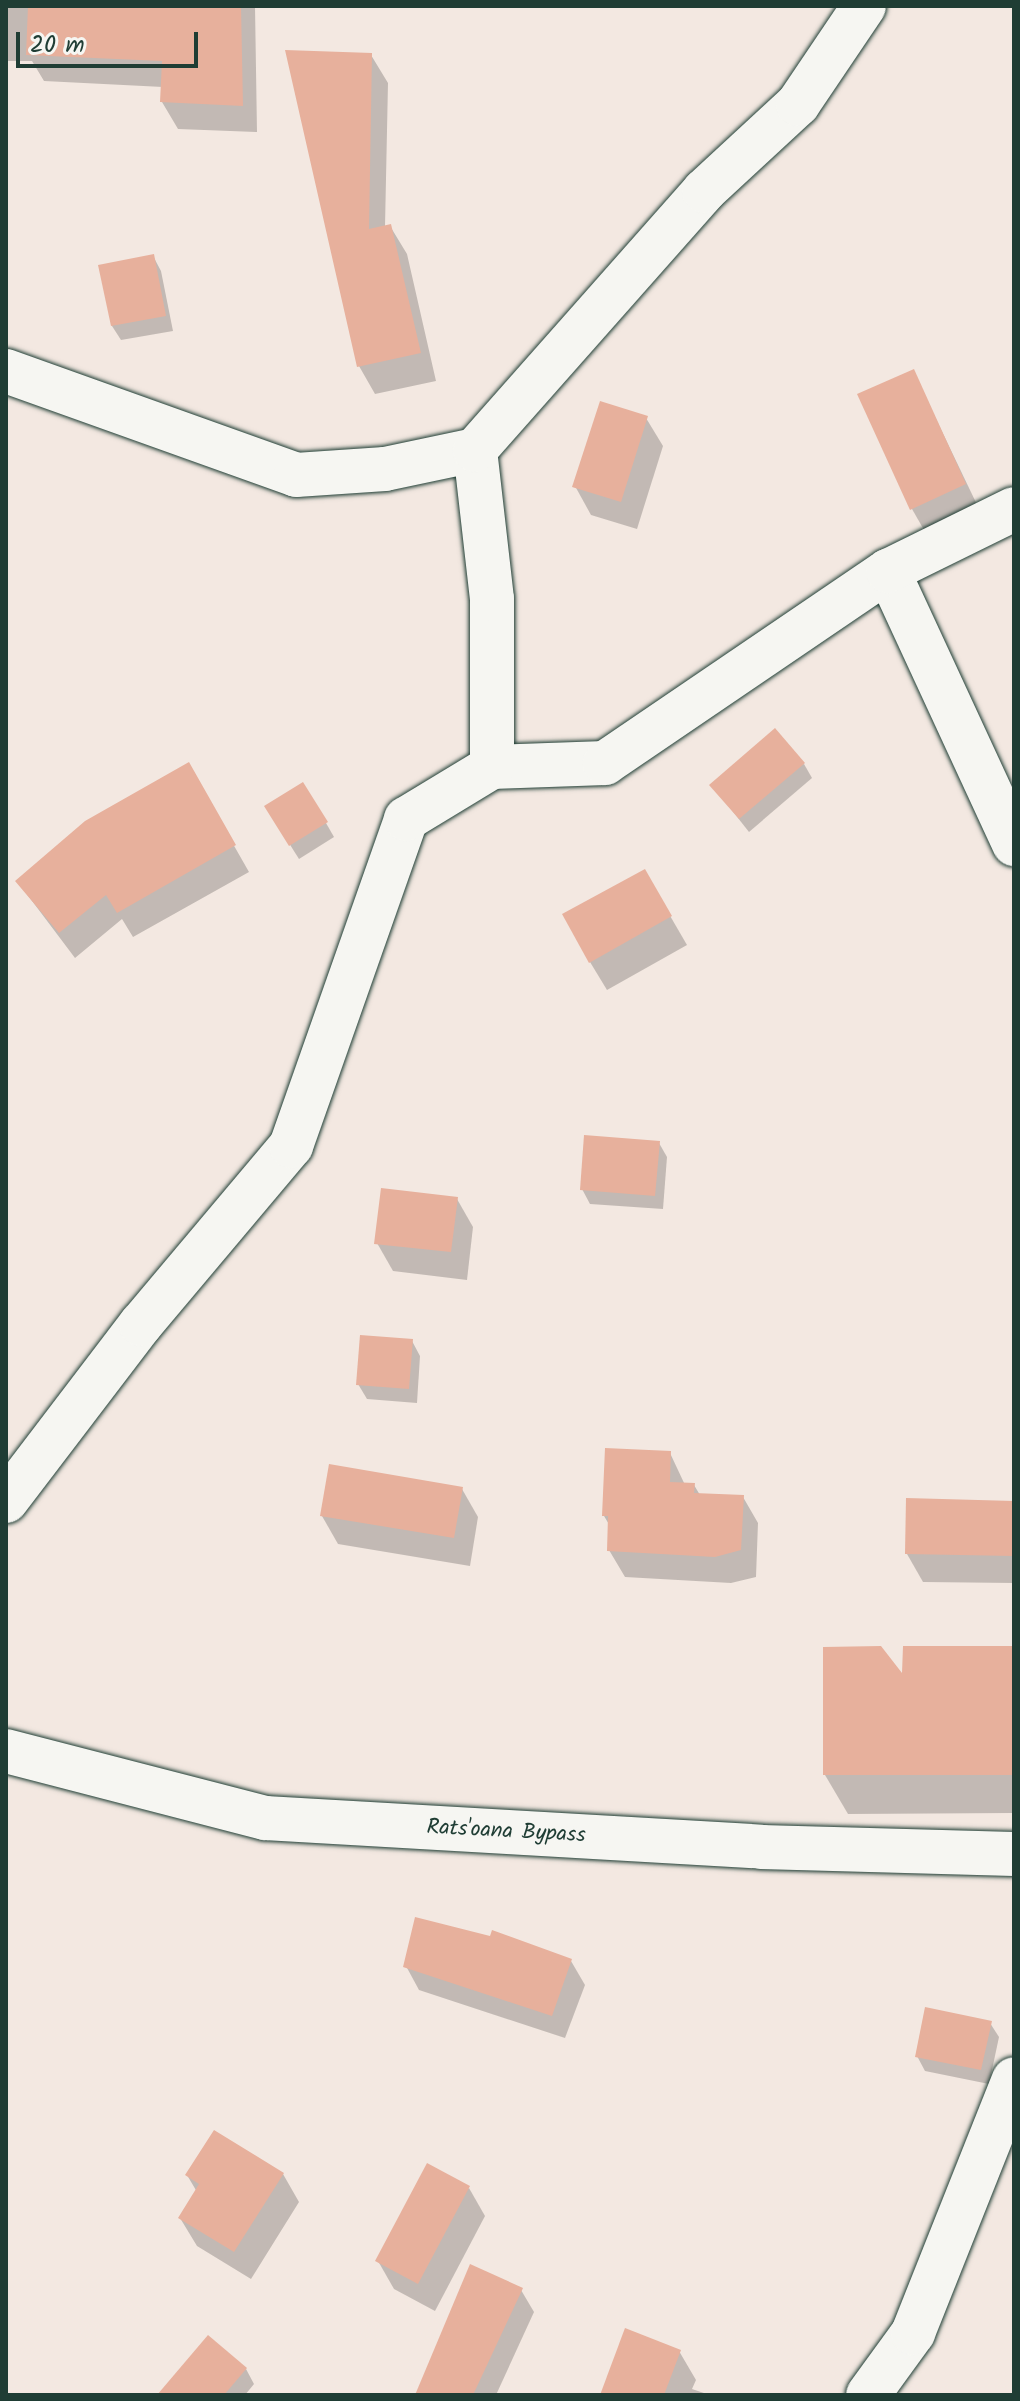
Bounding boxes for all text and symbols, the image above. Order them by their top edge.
scale bar [20,16,202,66]
text: 20 m [30,26,85,65]
street label: Rats'oana Bypass [426,1815,586,1849]

